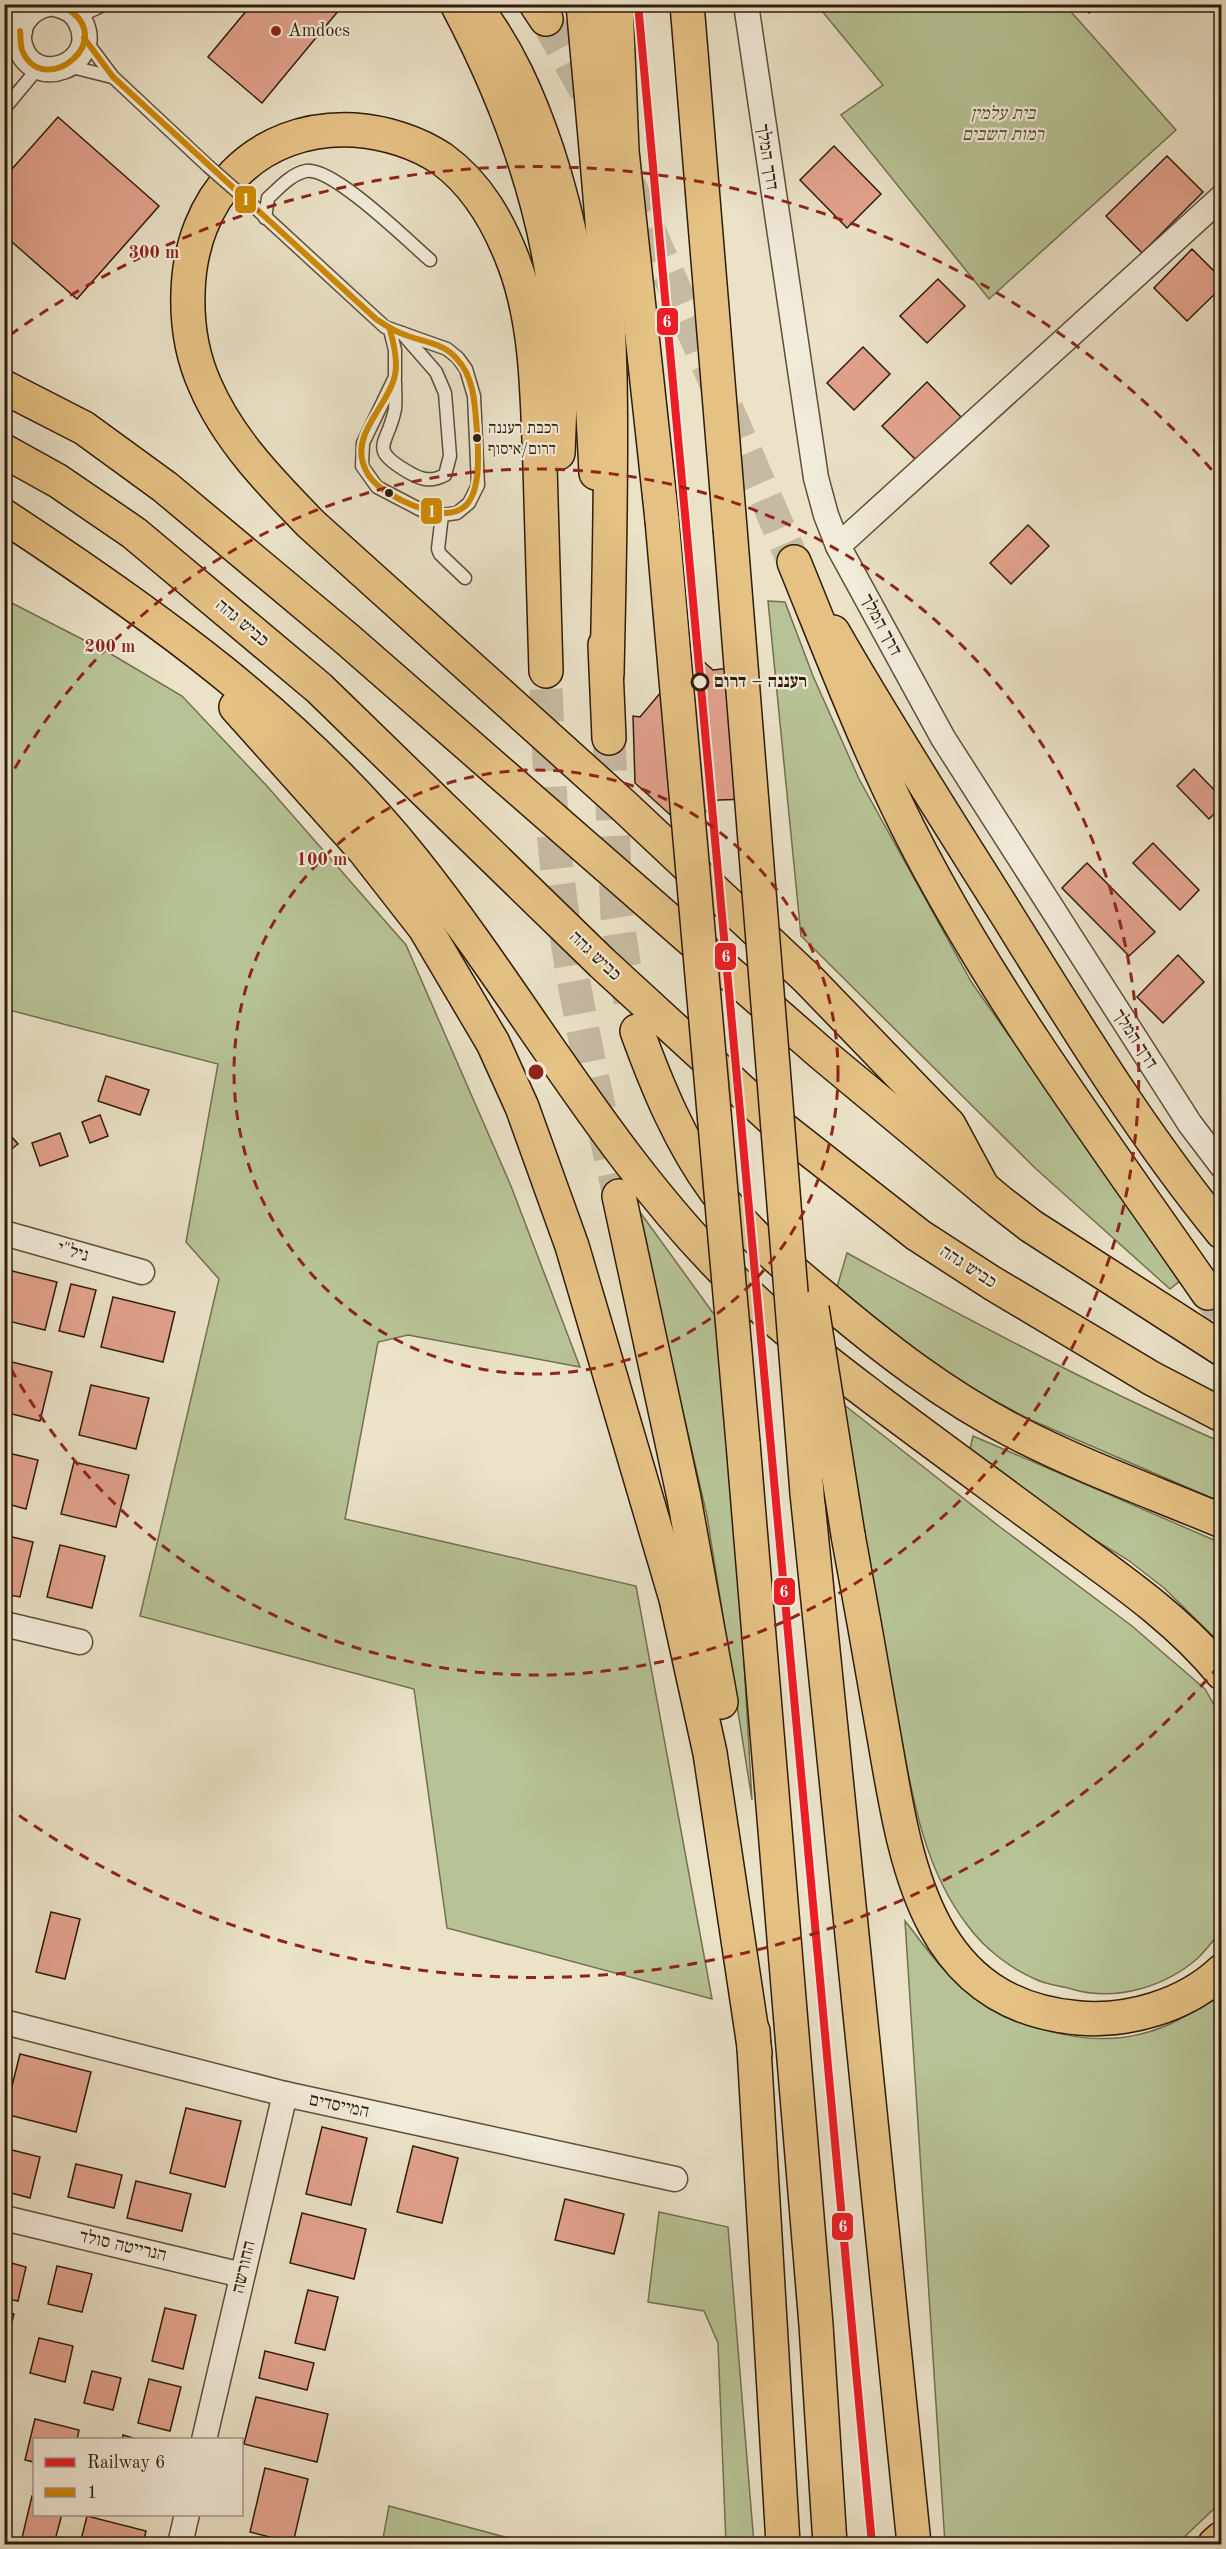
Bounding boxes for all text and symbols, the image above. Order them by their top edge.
place label: Amdocs [288,22,350,40]
marker: Amdocs [269,24,283,38]
park label: בית עלמין רמות השבים [962,104,1045,144]
street label: דרך המלך [753,122,782,191]
line badge: 1 [234,185,257,214]
text: 1 [241,193,251,209]
text: 300 m [129,244,179,262]
line badge: 6 [656,307,679,336]
text: 6 [662,315,672,331]
place label: רכבת רעננה דרום/איסוף [488,421,559,458]
marker: רכבת רעננה דרום/איסוף [471,432,483,444]
unlabelled marker [383,487,395,499]
line badge: 1 [420,497,443,525]
text: 1 [427,505,437,521]
street label: דרך המלך [857,591,906,659]
street label: כביש גהה [212,596,272,650]
text: 200 m [85,638,135,656]
marker: רעננה – דרום [691,673,709,691]
place label: רעננה – דרום [714,673,807,691]
text: 100 m [297,851,347,869]
street label: כביש גהה [566,928,624,984]
line badge: 6 [714,942,737,971]
text: 6 [721,950,731,966]
street label: דרך המלך [1109,1005,1162,1072]
centre of rings [526,1062,546,1082]
street label: ניל"י [55,1238,91,1265]
street label: כביש גהה [936,1242,1000,1292]
line badge: 6 [773,1577,796,1606]
text: 6 [779,1585,789,1601]
street label: המייסדים [307,2091,371,2121]
line badge: 6 [831,2212,854,2241]
text: 6 [838,2220,848,2236]
street label: הנרייטה סולד [78,2226,169,2265]
street label: החורשה [229,2239,259,2295]
legend [33,2438,243,2516]
text: Railway 6 [87,2454,166,2472]
text: 1 [87,2484,97,2502]

